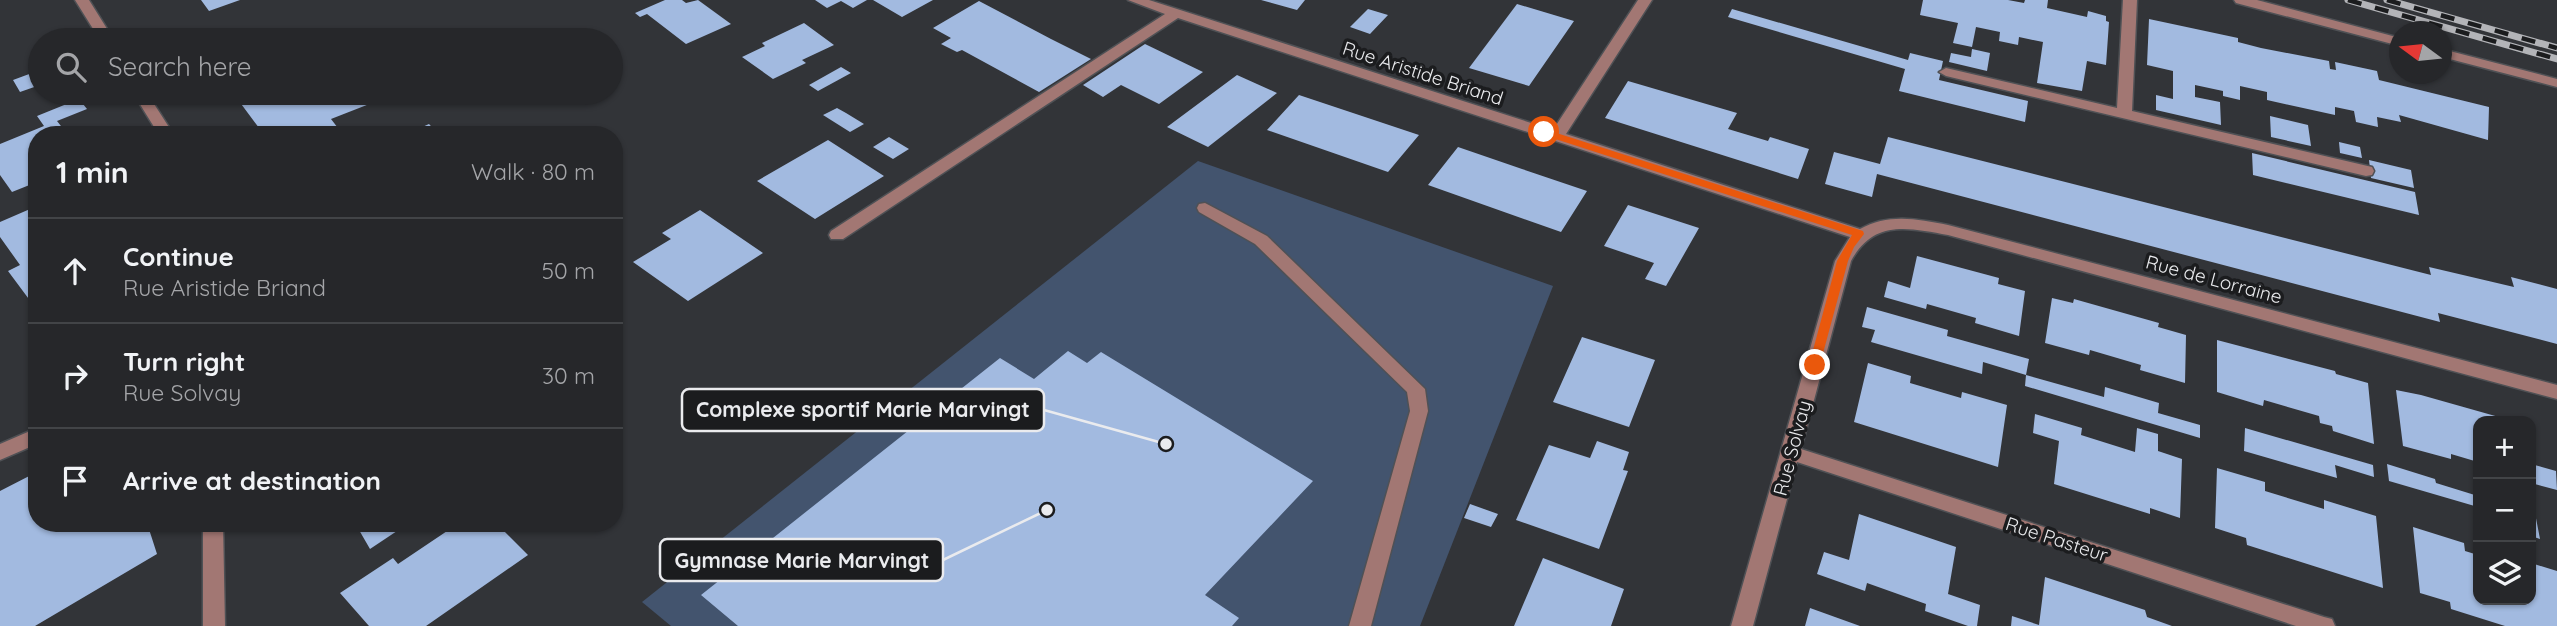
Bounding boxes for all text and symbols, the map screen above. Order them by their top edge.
north arrow [2389,21,2452,84]
search box [28,28,623,105]
street label: Rue Aristide Briand [1340,36,1506,110]
icon: search [52,48,90,86]
text: Search here [108,50,252,83]
route start [1528,116,1559,147]
text: 1 min [56,153,129,191]
text: Walk · 80 m [471,157,595,186]
text: Continue [123,240,234,273]
street label: Rue de Lorraine [2143,249,2285,309]
icon: ahead [56,252,94,290]
text: 50 m [542,256,595,285]
text: Rue Aristide Briand [123,273,326,302]
text: Turn right [123,345,245,378]
route end [1799,349,1830,380]
icon: right [56,357,94,395]
text: 30 m [542,361,595,390]
text: Rue Solvay [123,378,241,407]
callout: Complexe sportif Marie Marvingt [682,389,1044,431]
text: Complexe sportif Marie Marvingt [696,396,1030,422]
street label: Rue Solvay [1768,398,1816,498]
map controls [2473,416,2536,605]
button: + [2473,416,2536,479]
icon: arrive [56,462,94,500]
text: Arrive at destination [123,464,381,497]
button: − [2473,479,2536,542]
street label: Rue Pasteur [2003,511,2112,567]
callout: Gymnase Marie Marvingt [660,539,943,581]
button: layers [2473,542,2536,605]
text: Gymnase Marie Marvingt [675,547,929,573]

